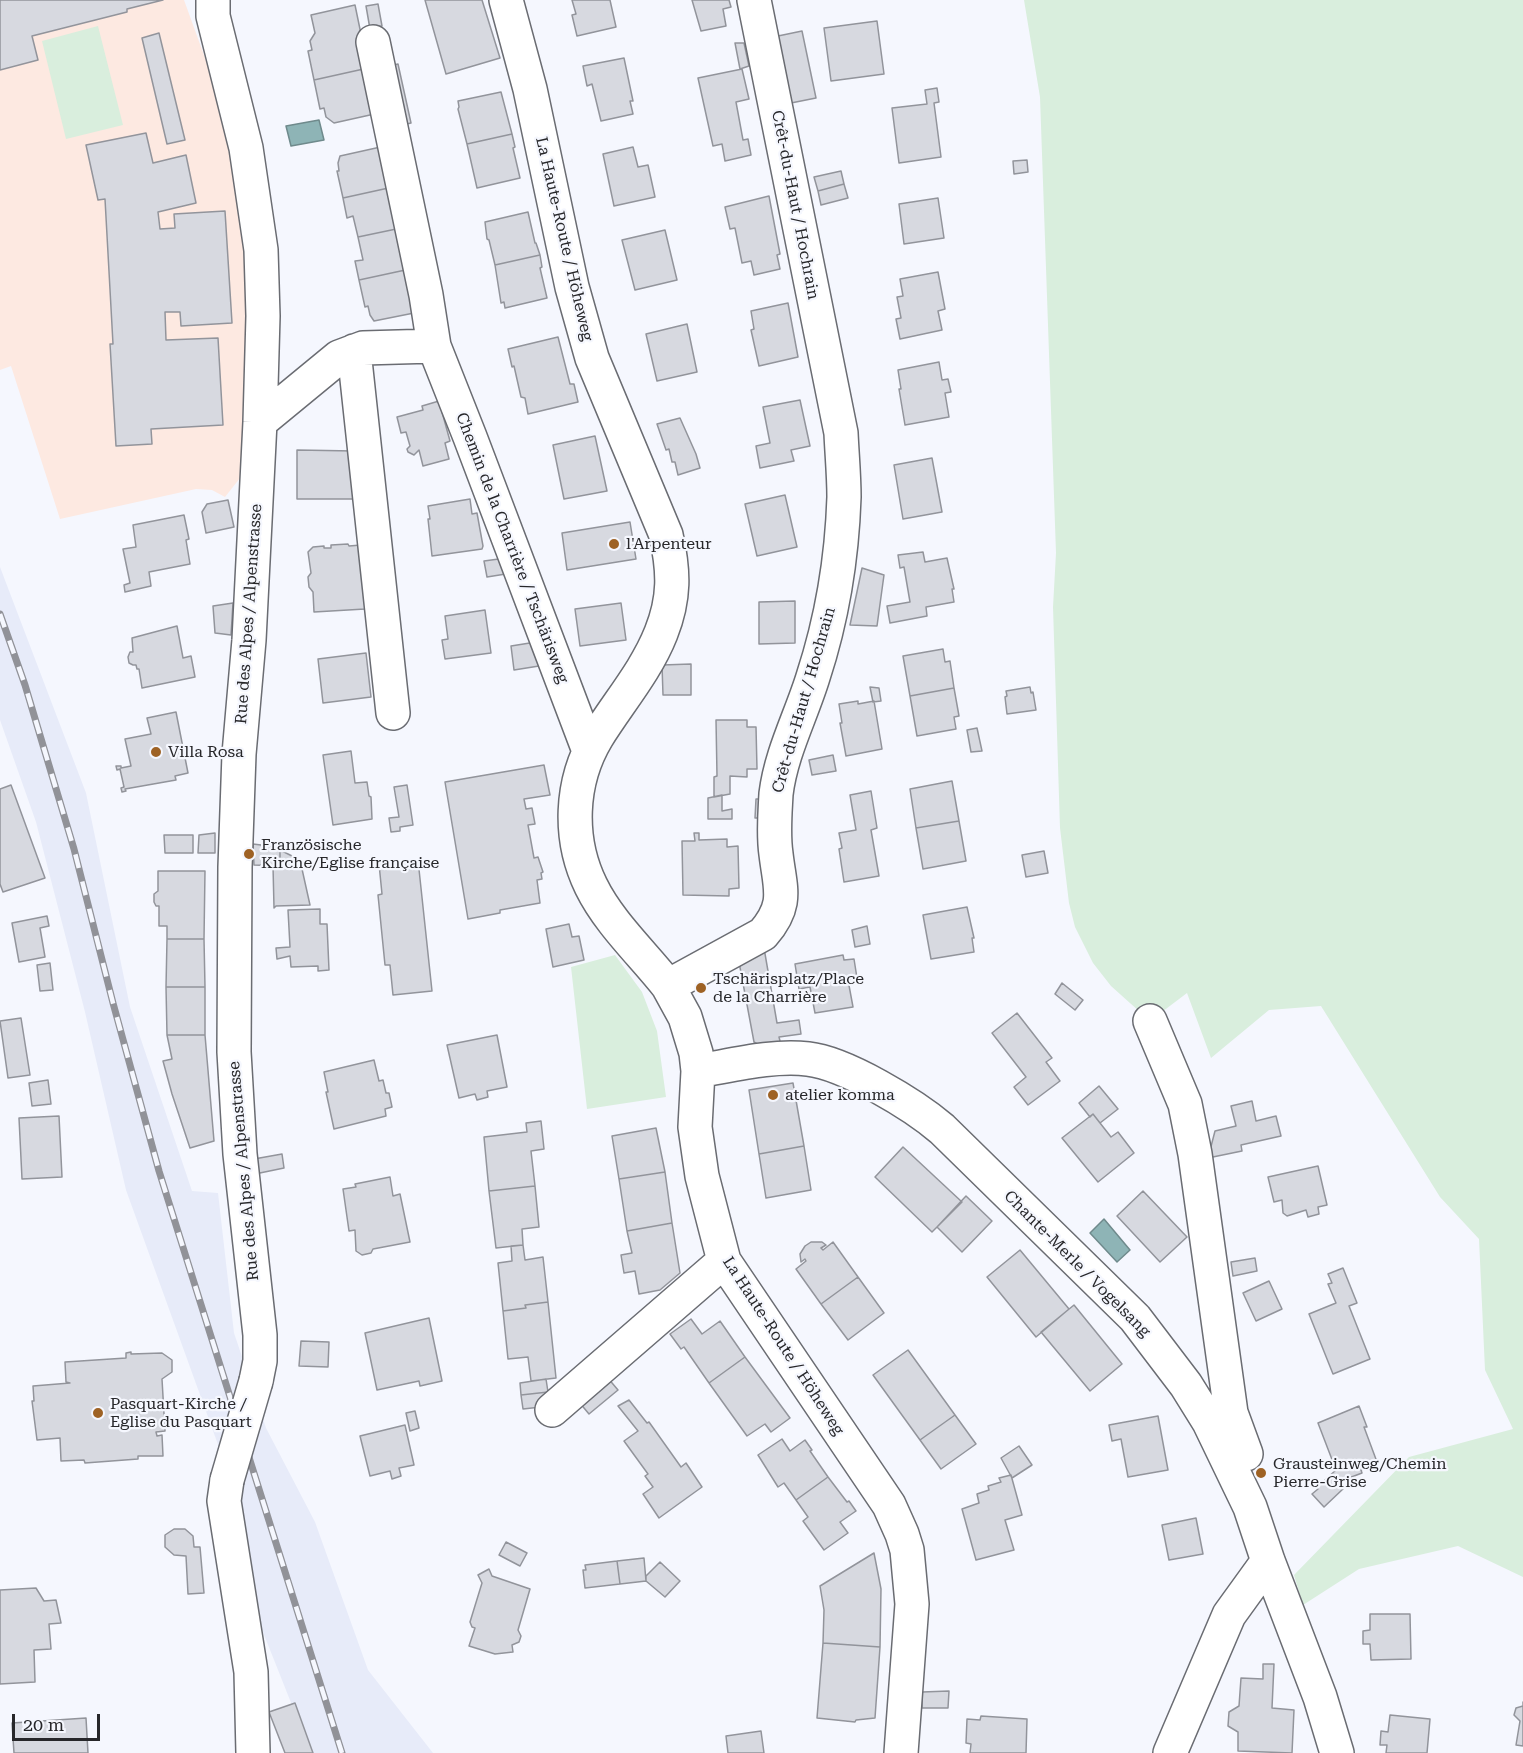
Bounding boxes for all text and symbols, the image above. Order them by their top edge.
street label: Crêt-du-Haut / Hochrain [767,109,823,301]
street label: La Haute-Route / Höheweg [531,135,597,343]
street label: Chemin de la Charrière / Tschärisweg [451,410,573,686]
street label: Rue des Alpes / Alpenstrasse [232,503,266,725]
place label: l'Arpenteur [626,534,712,554]
marker: l'Arpenteur [607,537,621,551]
street label: Crêt-du-Haut / Hochrain [768,605,840,795]
place label: Villa Rosa [168,742,244,762]
marker: Villa Rosa [149,745,163,759]
place label: Französische Kirche/Eglise française [261,835,439,873]
marker: Französische Kirche/Eglise française [242,847,256,861]
place label: Tschärisplatz/Place de la Charrière [713,969,864,1007]
marker: Tschärisplatz/Place de la Charrière [694,981,708,995]
street label: Rue des Alpes / Alpenstrasse [225,1060,263,1282]
place label: atelier komma [785,1085,895,1105]
marker: atelier komma [766,1088,780,1102]
street label: Chante-Merle / Vogelsang [1000,1187,1154,1341]
street label: La Haute-Route / Höheweg [718,1253,848,1439]
place label: Pasquart-Kirche / Eglise du Pasquart [110,1394,252,1432]
marker: Pasquart-Kirche / Eglise du Pasquart [91,1406,105,1420]
place label: Grausteinweg/Chemin Pierre-Grise [1273,1454,1447,1492]
marker: Grausteinweg/Chemin Pierre-Grise [1254,1466,1268,1480]
scale bar [15,1702,104,1740]
text: 20 m [23,1714,64,1735]

